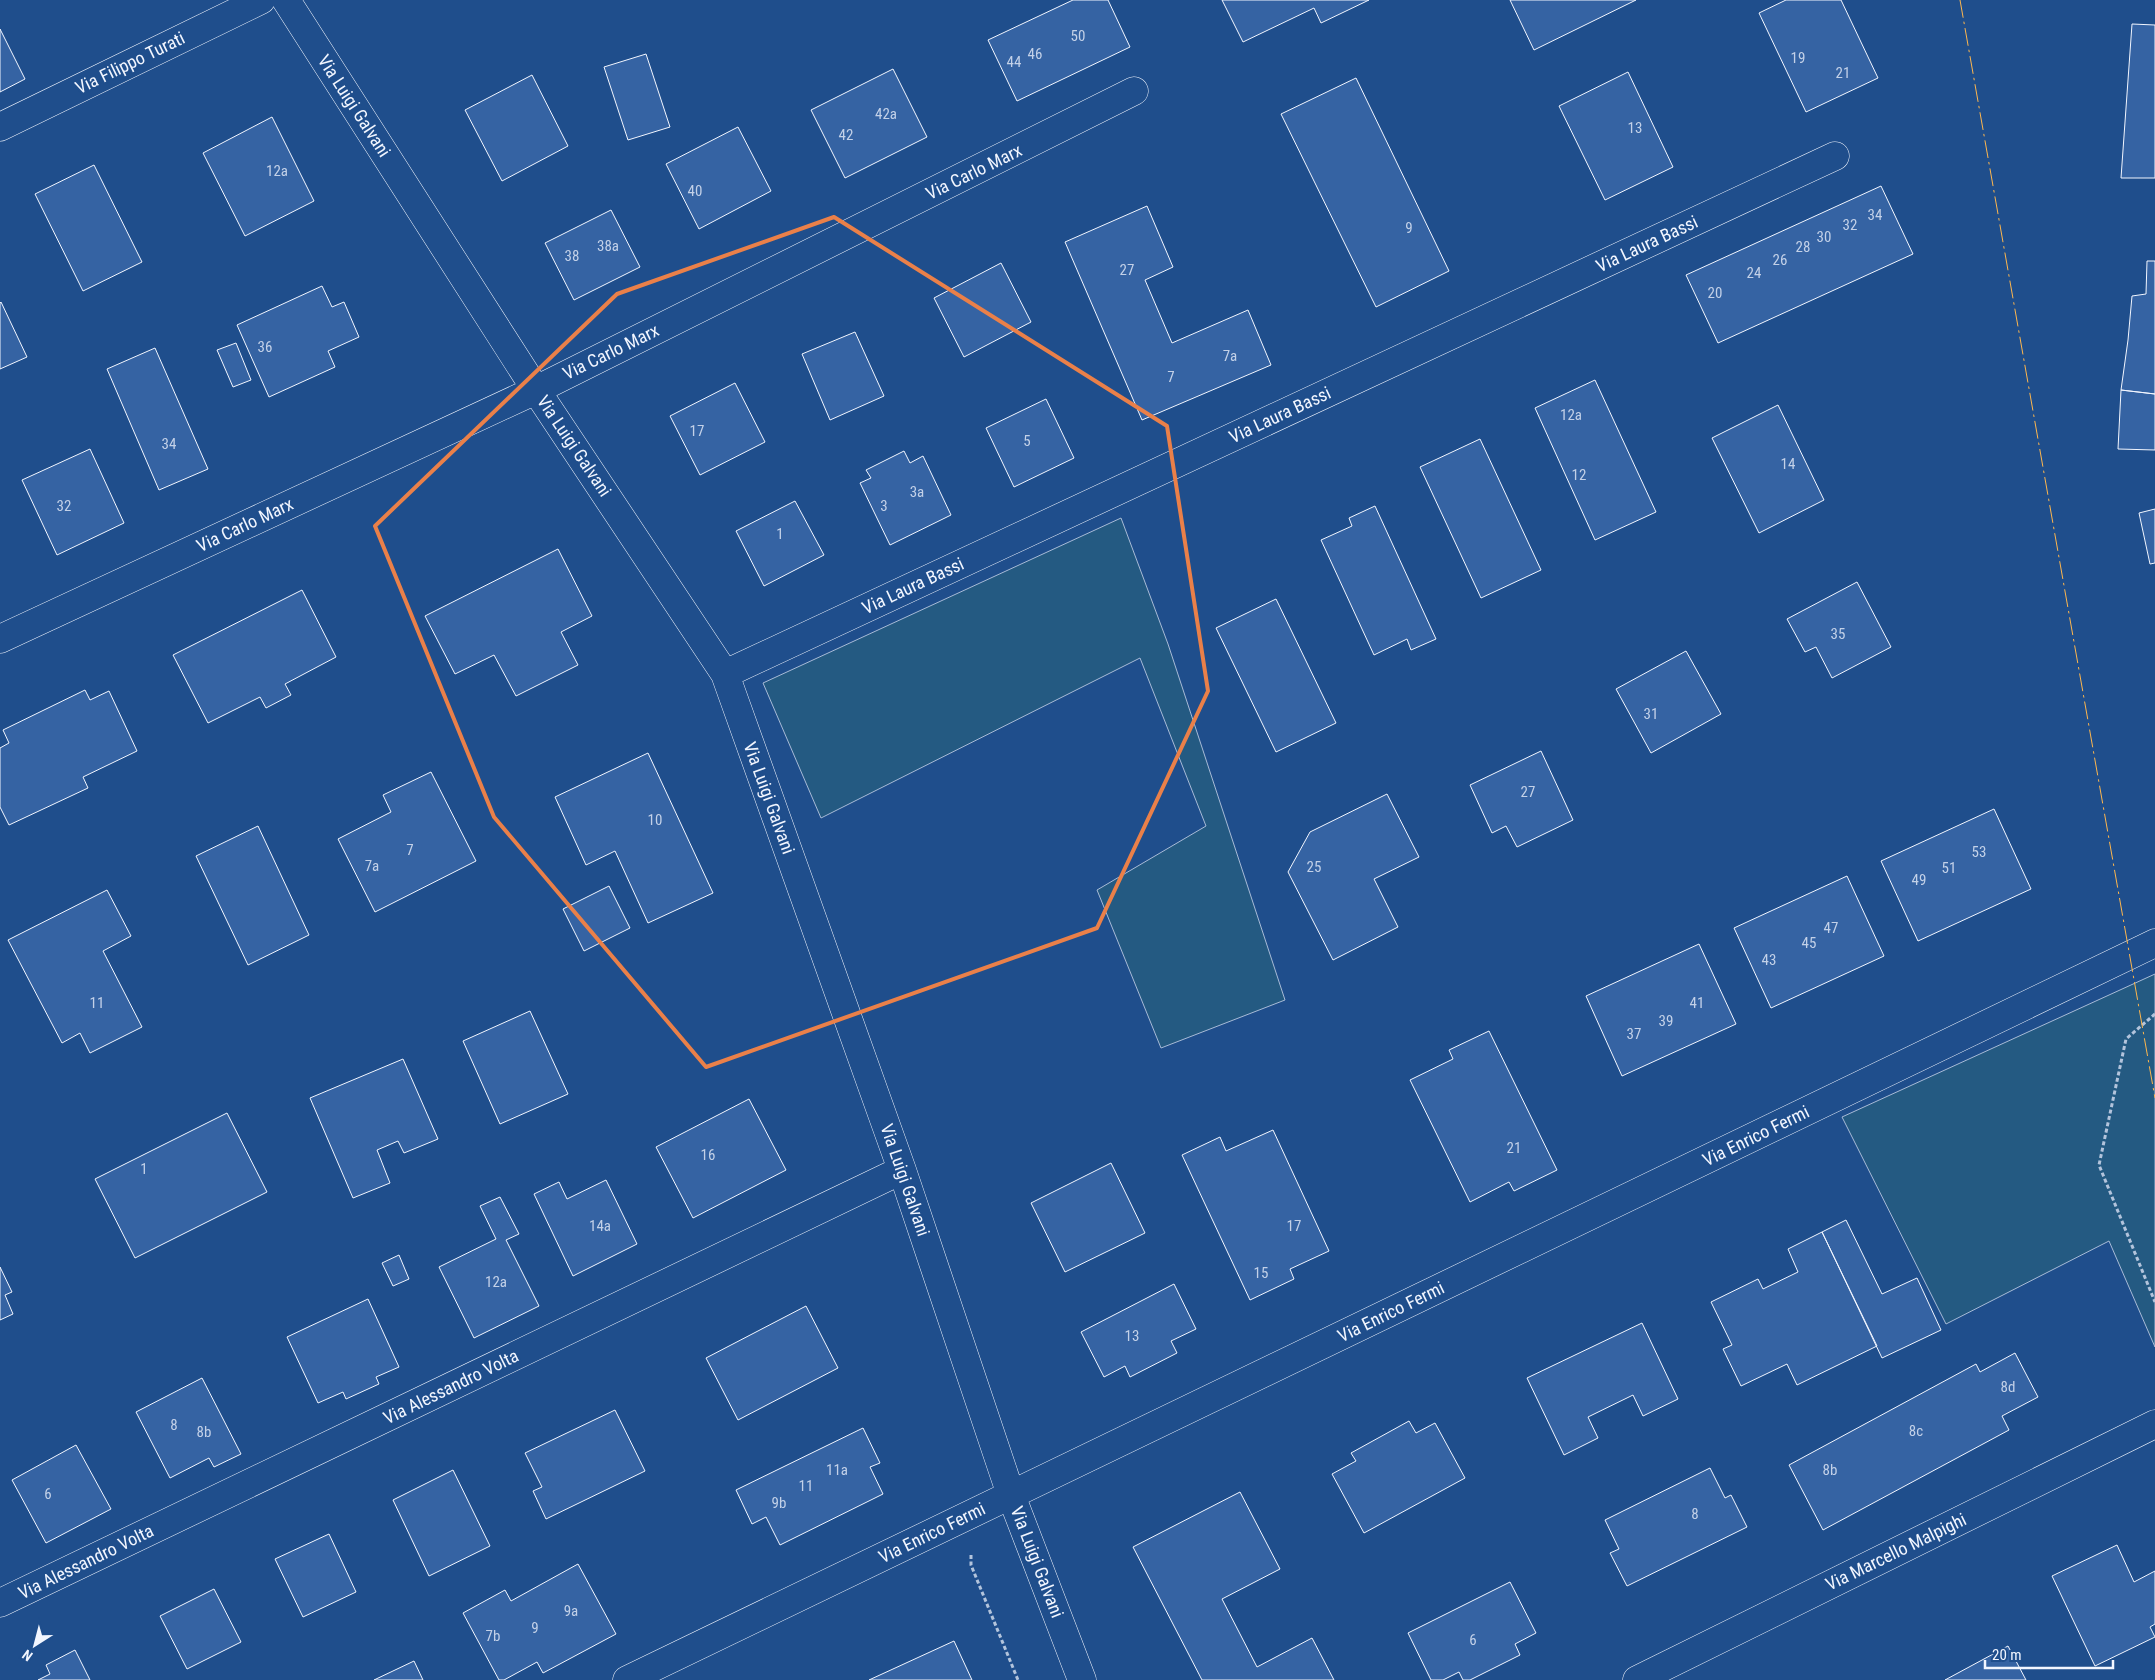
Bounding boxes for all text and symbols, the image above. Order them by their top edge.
street label: Via Filippo Turati [72,27,188,98]
house number: 50 [1071,27,1085,45]
house number: 46 [1028,45,1042,63]
house number: 19 [1791,49,1805,67]
street label: Via Luigi Galvani [314,51,395,161]
house number: 44 [1007,53,1021,71]
house number: 21 [1836,64,1850,82]
house number: 42a [875,105,897,123]
house number: 13 [1628,119,1642,137]
house number: 42 [839,126,853,144]
street label: Via Carlo Marx [922,139,1025,204]
house number: 12a [266,162,288,180]
house number: 40 [688,182,702,200]
house number: 34 [1868,206,1882,224]
street label: Via Laura Bassi [1593,211,1701,276]
house number: 32 [1843,216,1857,234]
house number: 9 [1405,219,1413,237]
house number: 30 [1817,228,1831,246]
house number: 38a [597,237,619,255]
house number: 28 [1796,238,1810,256]
house number: 38 [565,247,579,265]
house number: 26 [1773,251,1787,269]
house number: 27 [1120,261,1134,279]
house number: 24 [1747,264,1761,282]
house number: 20 [1708,284,1722,302]
street label: Via Carlo Marx [559,319,662,384]
house number: 36 [258,338,272,356]
house number: 7a [1223,347,1237,365]
house number: 7 [1167,368,1175,386]
street label: Via Laura Bassi [1226,382,1334,447]
street label: Via Luigi Galvani [533,391,616,500]
house number: 12a [1560,406,1582,424]
house number: 17 [690,422,704,440]
house number: 5 [1023,432,1031,450]
house number: 34 [162,435,176,453]
house number: 14 [1781,455,1795,473]
house number: 12 [1572,466,1586,484]
house number: 3a [910,483,924,501]
street label: Via Carlo Marx [193,493,297,556]
house number: 32 [57,497,71,515]
house number: 3 [880,497,888,515]
house number: 1 [776,525,784,543]
street label: Via Laura Bassi [859,553,967,618]
house number: 35 [1831,625,1845,643]
house number: 31 [1644,705,1658,723]
street label: Via Luigi Galvani [740,739,799,857]
house number: 27 [1521,783,1535,801]
house number: 10 [648,811,662,829]
house number: 7 [406,841,414,859]
house number: 53 [1972,843,1986,861]
house number: 7a [365,857,379,875]
house number: 25 [1307,858,1321,876]
house number: 51 [1942,859,1956,877]
house number: 49 [1912,871,1926,889]
house number: 47 [1824,919,1838,937]
house number: 45 [1802,934,1816,952]
house number: 43 [1762,951,1776,969]
house number: 11 [90,994,104,1012]
house number: 41 [1690,994,1704,1012]
house number: 39 [1659,1012,1673,1030]
house number: 37 [1627,1025,1641,1043]
street label: Via Enrico Fermi [1699,1101,1812,1170]
street label: Via Luigi Galvani [876,1121,935,1239]
house number: 21 [1507,1139,1521,1157]
house number: 16 [701,1146,715,1164]
house number: 1 [140,1160,148,1178]
house number: 14a [589,1217,611,1235]
house number: 17 [1287,1217,1301,1235]
house number: 15 [1254,1264,1268,1282]
house number: 12a [485,1273,507,1291]
street label: Via Enrico Fermi [1334,1277,1447,1346]
house number: 13 [1125,1327,1139,1345]
street label: Via Alessandro Volta [380,1345,522,1428]
house number: 8d [2001,1378,2015,1396]
house number: 8 [170,1416,178,1434]
house number: 8c [1909,1422,1923,1440]
house number: 8b [197,1423,211,1441]
house number: 11a [826,1461,848,1479]
house number: 8b [1823,1461,1837,1479]
house number: 11 [799,1477,813,1495]
house number: 6 [44,1485,52,1503]
house number: 9b [772,1494,786,1512]
street label: Via Enrico Fermi [875,1498,988,1567]
street label: Via Luigi Galvani [1007,1503,1068,1620]
house number: 8 [1691,1505,1699,1523]
street label: Via Marcello Malpighi [1822,1508,1969,1595]
street label: Via Alessandro Volta [15,1520,157,1603]
house number: 9a [564,1602,578,1620]
house number: 9 [531,1619,539,1637]
north arrow [10,1620,60,1670]
house number: 7b [486,1627,500,1645]
house number: 6 [1469,1631,1477,1649]
scale bar [1985,1638,2112,1670]
text: 20 m [1992,1646,2022,1664]
text: N [19,1647,36,1665]

